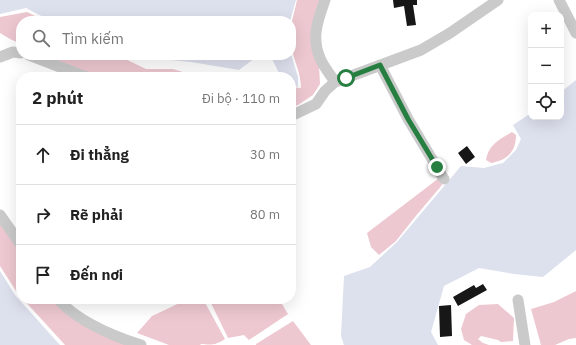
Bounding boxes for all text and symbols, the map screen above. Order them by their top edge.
map controls [528,12,564,120]
button: + [528,12,564,48]
search box [16,16,296,60]
icon: search [30,27,52,49]
text: Tìm kiếm [62,29,124,48]
button: − [528,48,564,84]
route start [337,69,355,87]
button: locate [528,84,564,120]
text: 2 phút [32,87,83,109]
text: Đi bộ · 110 m [202,90,280,107]
icon: ahead [32,144,54,166]
text: Đi thẳng [70,145,129,164]
text: 30 m [250,146,280,163]
route end [428,158,446,176]
icon: right [32,204,54,226]
text: Rẽ phải [70,205,123,224]
text: 80 m [250,206,280,223]
icon: arrive [32,264,54,286]
text: Đến nơi [70,265,123,284]

